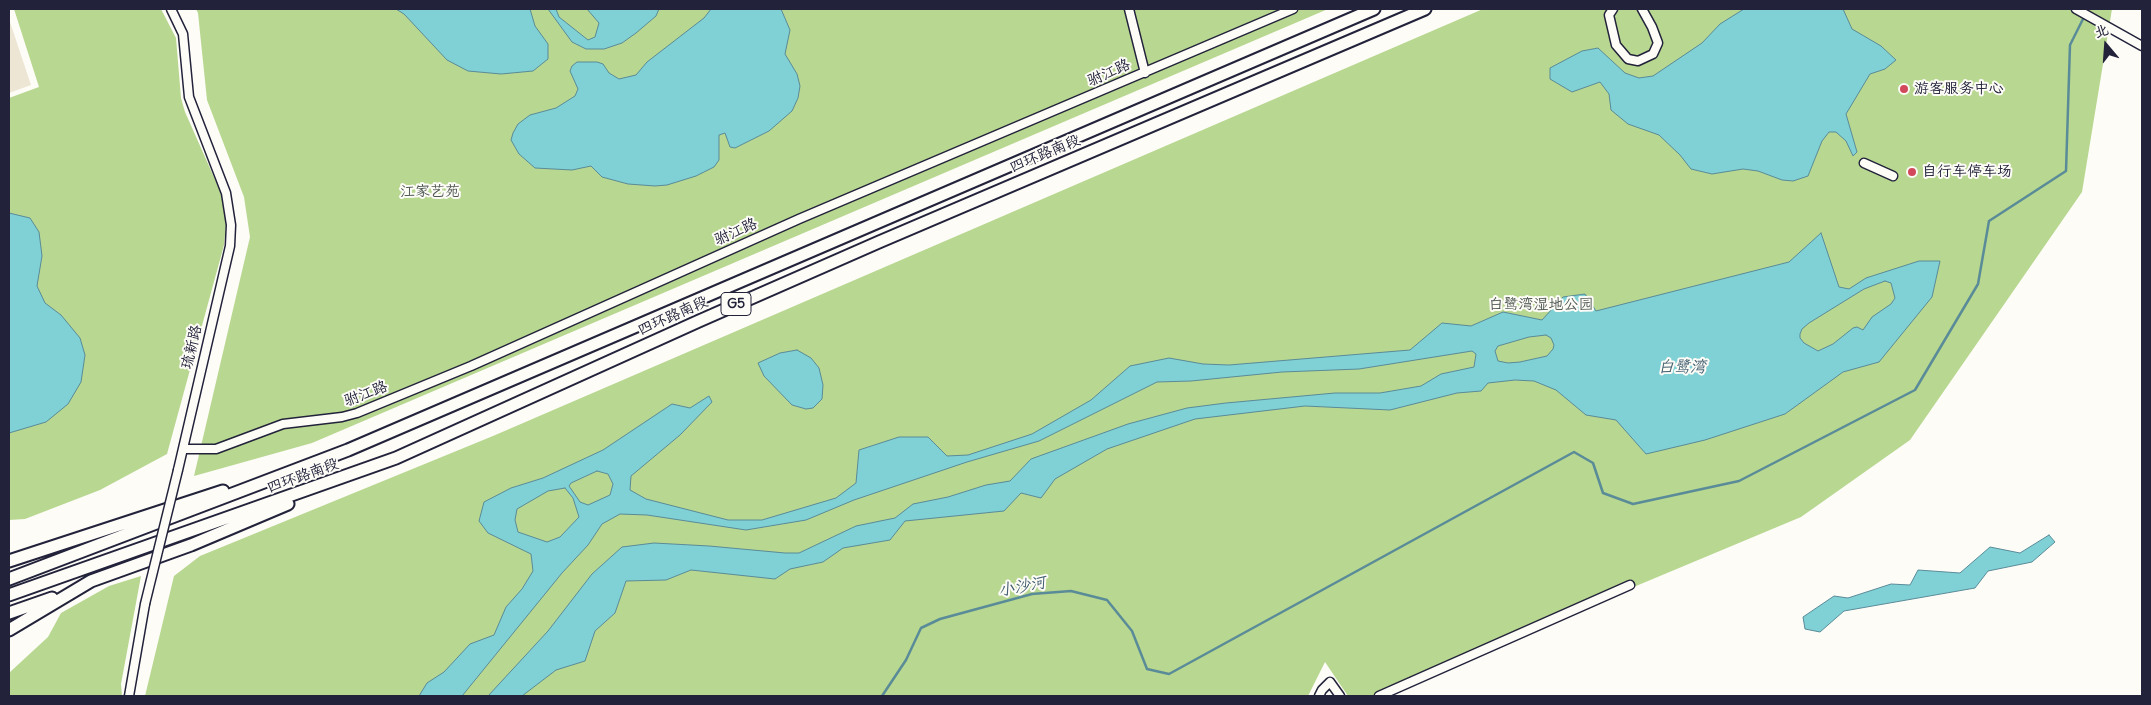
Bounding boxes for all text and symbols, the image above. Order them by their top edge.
north arrow [2081,20,2131,70]
text: 北 [2092,20,2111,41]
street label: 驸江路 [1085,56,1133,90]
place label: 游客服务中心 [1914,80,2004,98]
marker: 游客服务中心 [1898,83,1910,95]
street label: 四环路南段 [1007,131,1083,177]
place label: 自行车停车场 [1922,163,2012,181]
marker: 自行车停车场 [1906,166,1918,178]
park label: 江家艺苑 [400,183,460,201]
street label: 驸江路 [712,215,760,249]
road number: G5 [721,292,751,316]
street label: 四环路南段 [635,293,711,339]
park label: 白鹭湾湿地公园 [1489,296,1593,314]
street label: 琉新路 [178,323,206,371]
water label: 白鹭湾 [1658,357,1706,377]
street label: 驸江路 [342,378,390,410]
street label: 四环路南段 [265,455,341,497]
water label: 小沙河 [997,573,1047,601]

